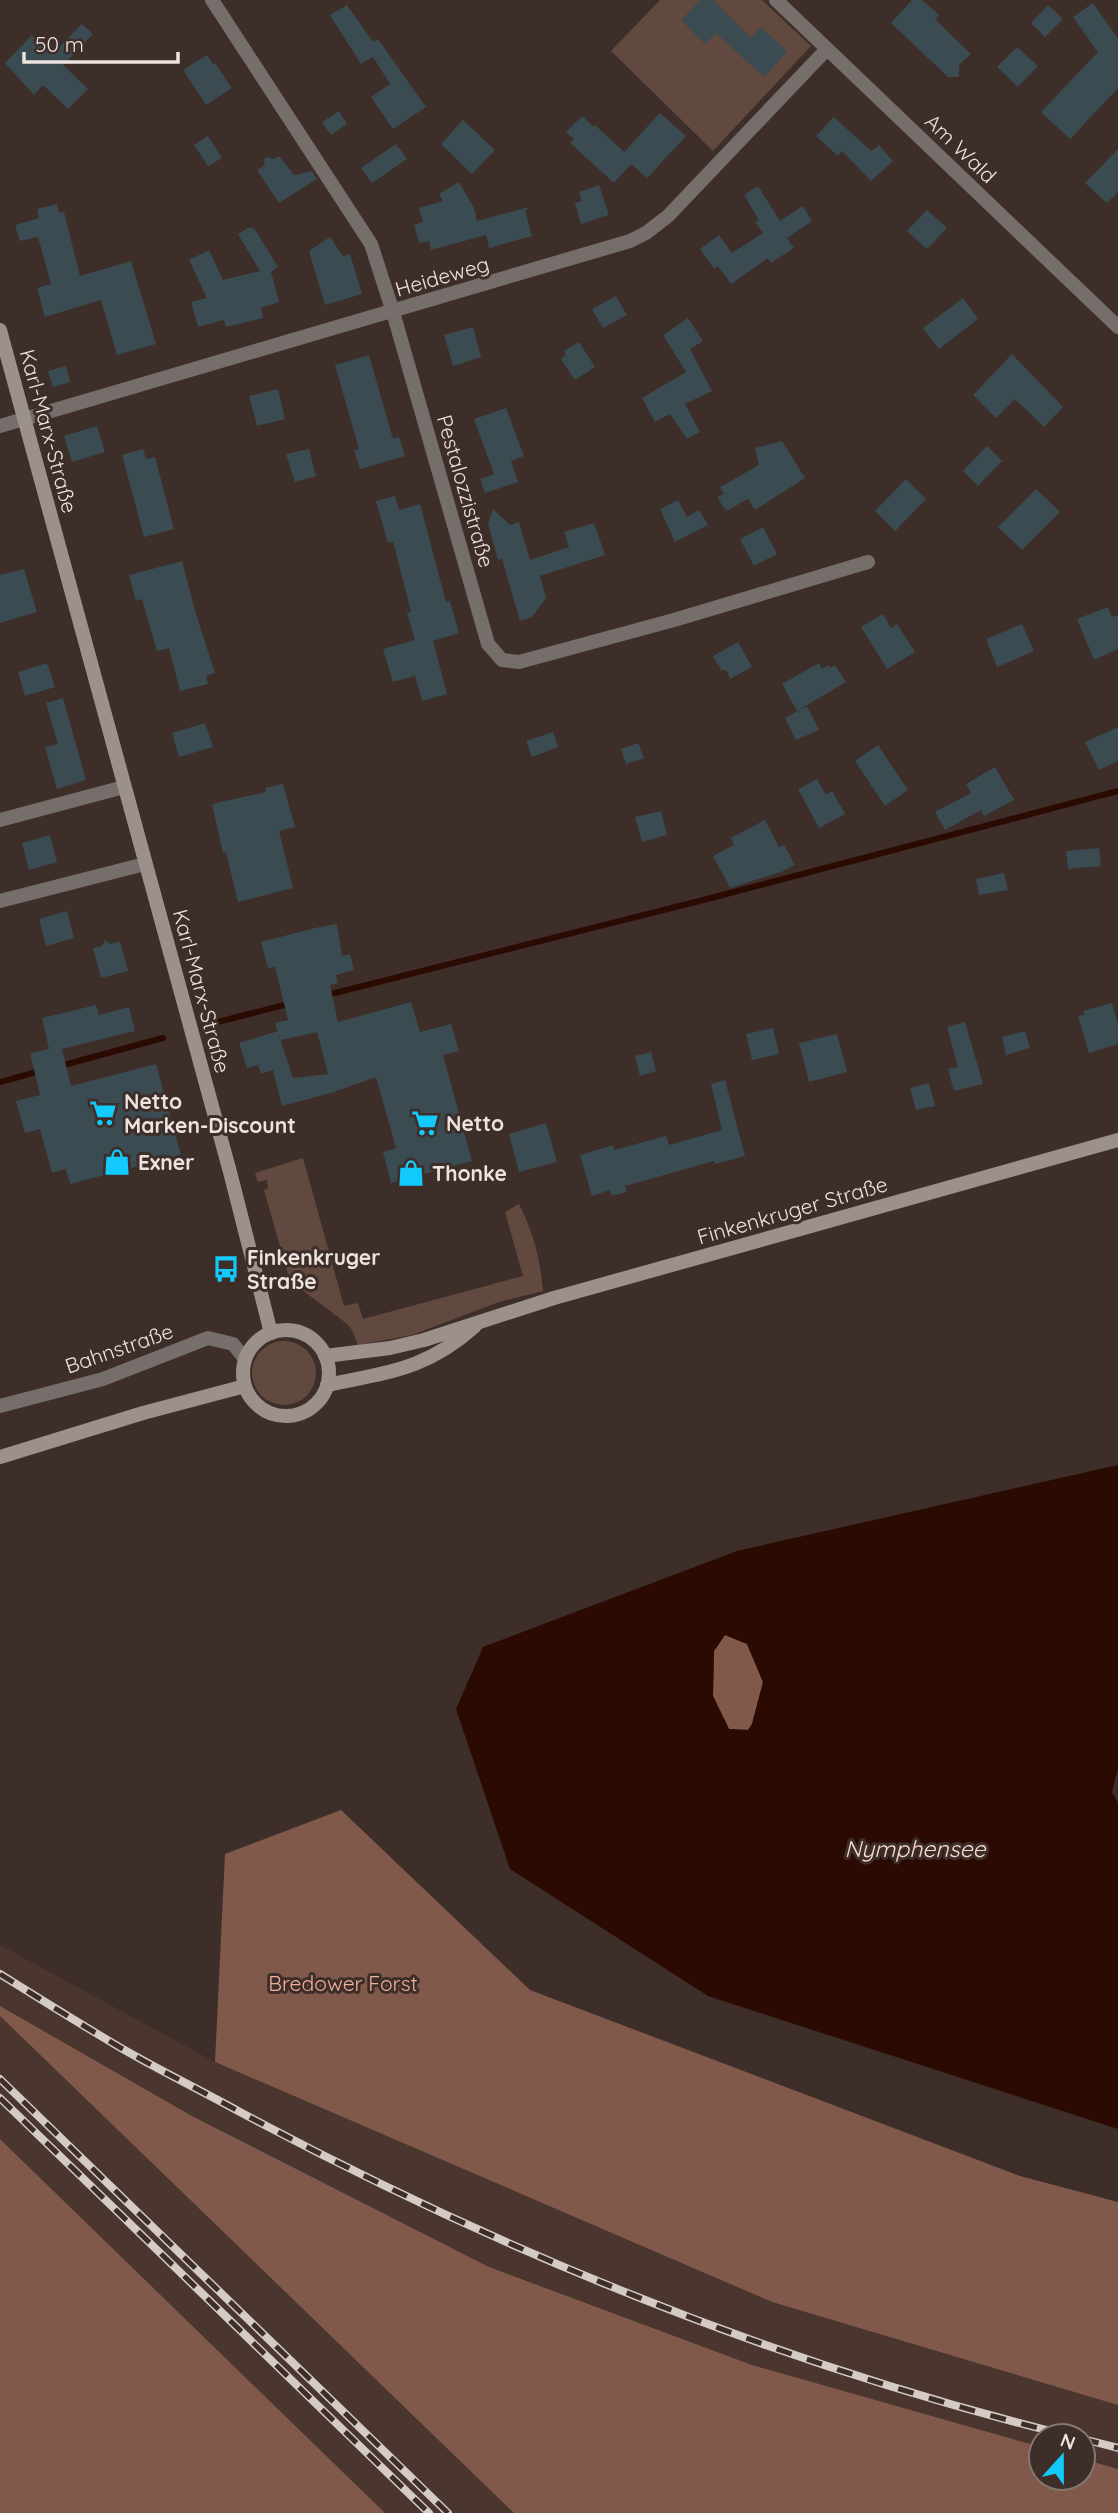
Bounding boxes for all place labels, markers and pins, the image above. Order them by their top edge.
place label: Netto Marken-Discount [124,1088,296,1138]
supermarket icon: Netto Marken-Discount [88,1098,118,1128]
supermarket icon: Netto [410,1108,440,1138]
place label: Netto [446,1110,504,1136]
shop icon: Exner [102,1147,132,1177]
place label: Exner [138,1149,194,1175]
shop icon: Thonke [396,1158,426,1188]
place label: Thonke [432,1160,507,1186]
place label: Finkenkruger Straße [247,1244,380,1294]
bus stop icon: Finkenkruger Straße [211,1254,241,1284]

